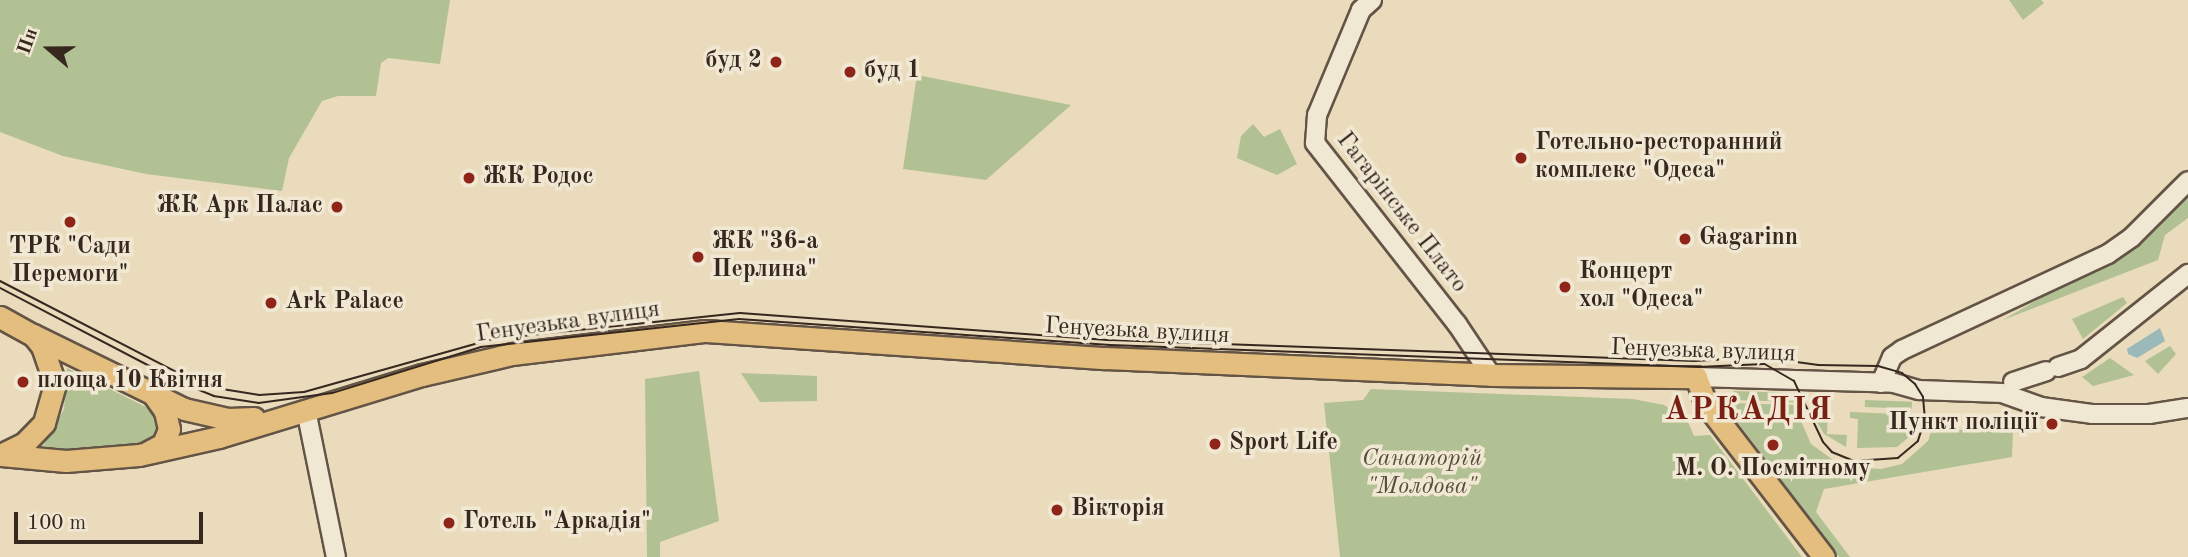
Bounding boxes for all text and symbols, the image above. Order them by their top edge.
north arrow [14,14,84,84]
text: Пн [15,26,42,57]
place label: буд 2 [705,48,762,76]
marker: буд 2 [768,54,784,70]
place label: буд 1 [864,58,921,86]
marker: буд 1 [842,64,858,80]
street label: Гагарінське Плато [1329,127,1473,299]
place label: Готельно-ресторанний комплекс "Одеса" [1535,130,1782,186]
marker: Готельно-ресторанний комплекс "Одеса" [1513,150,1529,166]
place label: ЖК Родос [483,164,594,192]
marker: ЖК Родос [461,170,477,186]
place label: ЖК Арк Палас [157,193,323,221]
marker: ЖК Арк Палас [329,199,345,215]
marker: ТРК "Сади Перемоги" [62,214,78,230]
place label: Gagarinn [1699,225,1798,253]
place label: ЖК "36-а Перлина" [712,229,818,285]
marker: Gagarinn [1677,231,1693,247]
place label: ТРК "Сади Перемоги" [9,234,131,290]
marker: ЖК "36-а Перлина" [690,249,706,265]
place label: Концерт хол "Одеса" [1579,259,1703,315]
marker: Концерт хол "Одеса" [1557,279,1573,295]
place label: Ark Palace [285,289,404,317]
marker: Ark Palace [263,295,279,311]
street label: Генуезька вулиця [474,296,662,350]
street label: Генуезька вулиця [1044,313,1230,351]
street label: Генуезька вулиця [1610,334,1796,370]
place label: площа 10 Квітня [37,368,223,396]
marker: площа 10 Квітня [15,374,31,390]
district label: АРКАДІЯ [1665,392,1833,430]
place label: Пункт поліції [1888,410,2038,438]
marker: Пункт поліції [2044,416,2060,432]
place label: Sport Life [1229,430,1338,458]
marker: Sport Life [1207,436,1223,452]
marker: М. О. Посмітному [1765,437,1781,453]
park label: Санаторій "Молдова" [1362,446,1482,502]
place label: М. О. Посмітному [1675,456,1871,484]
place label: Вікторія [1071,496,1164,524]
scale bar [18,498,206,542]
marker: Вікторія [1049,502,1065,518]
place label: Готель "Аркадія" [463,509,651,537]
text: 100 m [27,513,86,534]
marker: Готель "Аркадія" [441,515,457,531]

